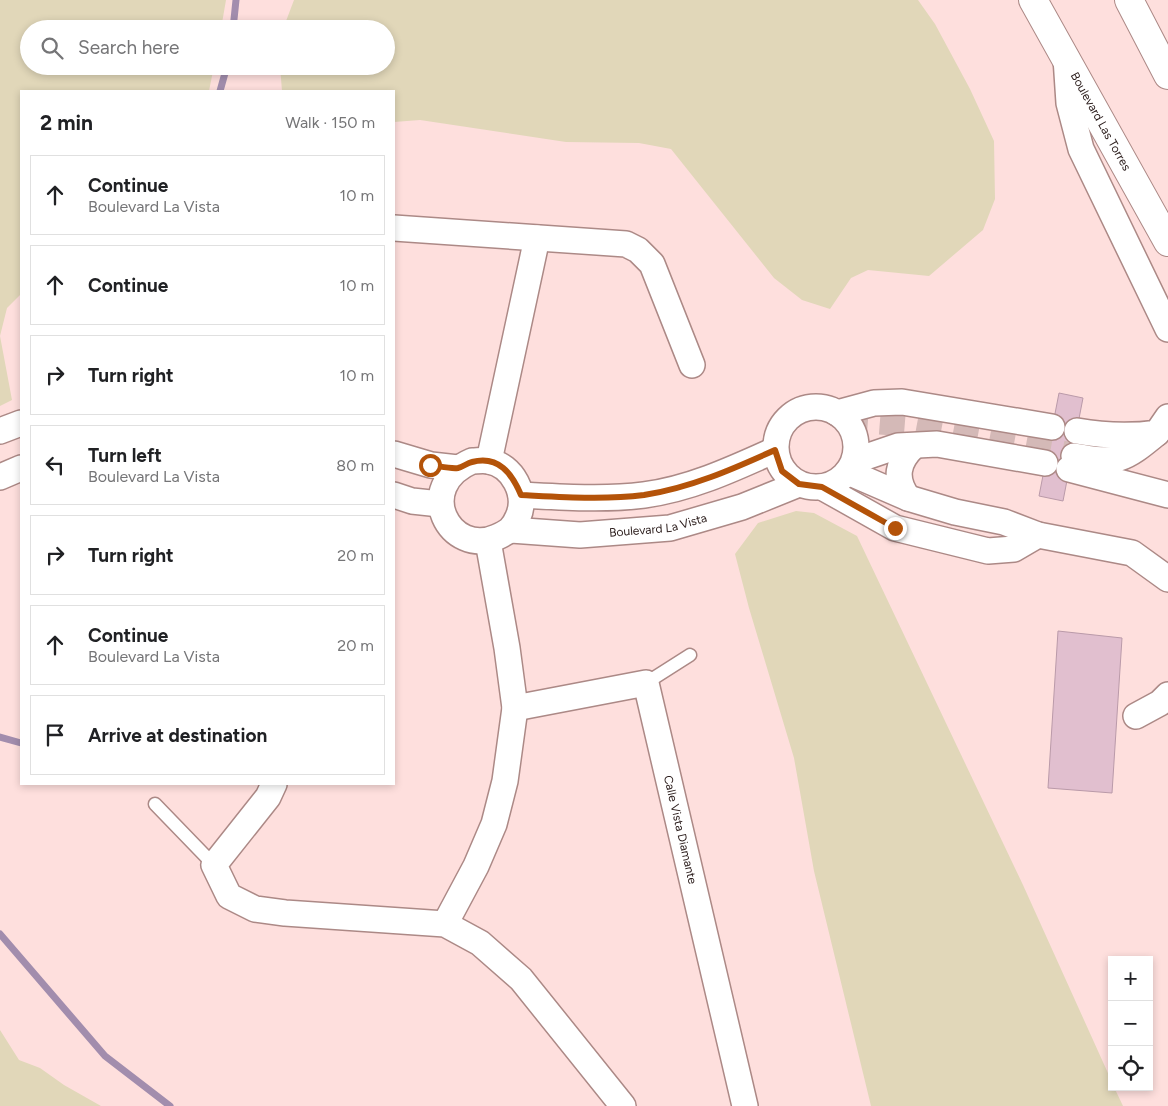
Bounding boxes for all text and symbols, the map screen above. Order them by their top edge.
search box [20,20,395,75]
icon: search [38,34,66,62]
text: Search here [78,36,180,59]
street label: Boulevard Las Torres [1068,70,1134,173]
text: 2 min [40,110,93,135]
text: Walk · 150 m [285,113,375,132]
text: Continue [88,174,168,197]
icon: ahead [41,181,69,209]
text: 10 m [340,186,374,205]
text: Boulevard La Vista [88,197,220,216]
icon: ahead [41,271,69,299]
text: Continue [88,274,168,297]
text: 10 m [340,276,374,295]
icon: right [41,361,69,389]
text: Turn right [88,364,174,387]
text: 10 m [340,366,374,385]
text: Turn left [88,444,162,467]
icon: left [41,451,69,479]
route start [419,454,442,477]
text: 80 m [336,456,374,475]
text: Boulevard La Vista [88,467,220,486]
street label: Boulevard La Vista [609,511,709,540]
route end [884,517,907,540]
icon: right [41,541,69,569]
text: Turn right [88,544,174,567]
text: 20 m [337,546,374,565]
text: Continue [88,624,168,647]
icon: ahead [41,631,69,659]
text: 20 m [337,636,374,655]
text: Boulevard La Vista [88,647,220,666]
icon: arrive [41,721,69,749]
text: Arrive at destination [88,724,267,747]
street label: Calle Vista Diamante [661,774,700,886]
map controls [1108,956,1153,1091]
button: + [1108,956,1153,1001]
button: − [1108,1001,1153,1046]
button: locate [1108,1046,1153,1091]

